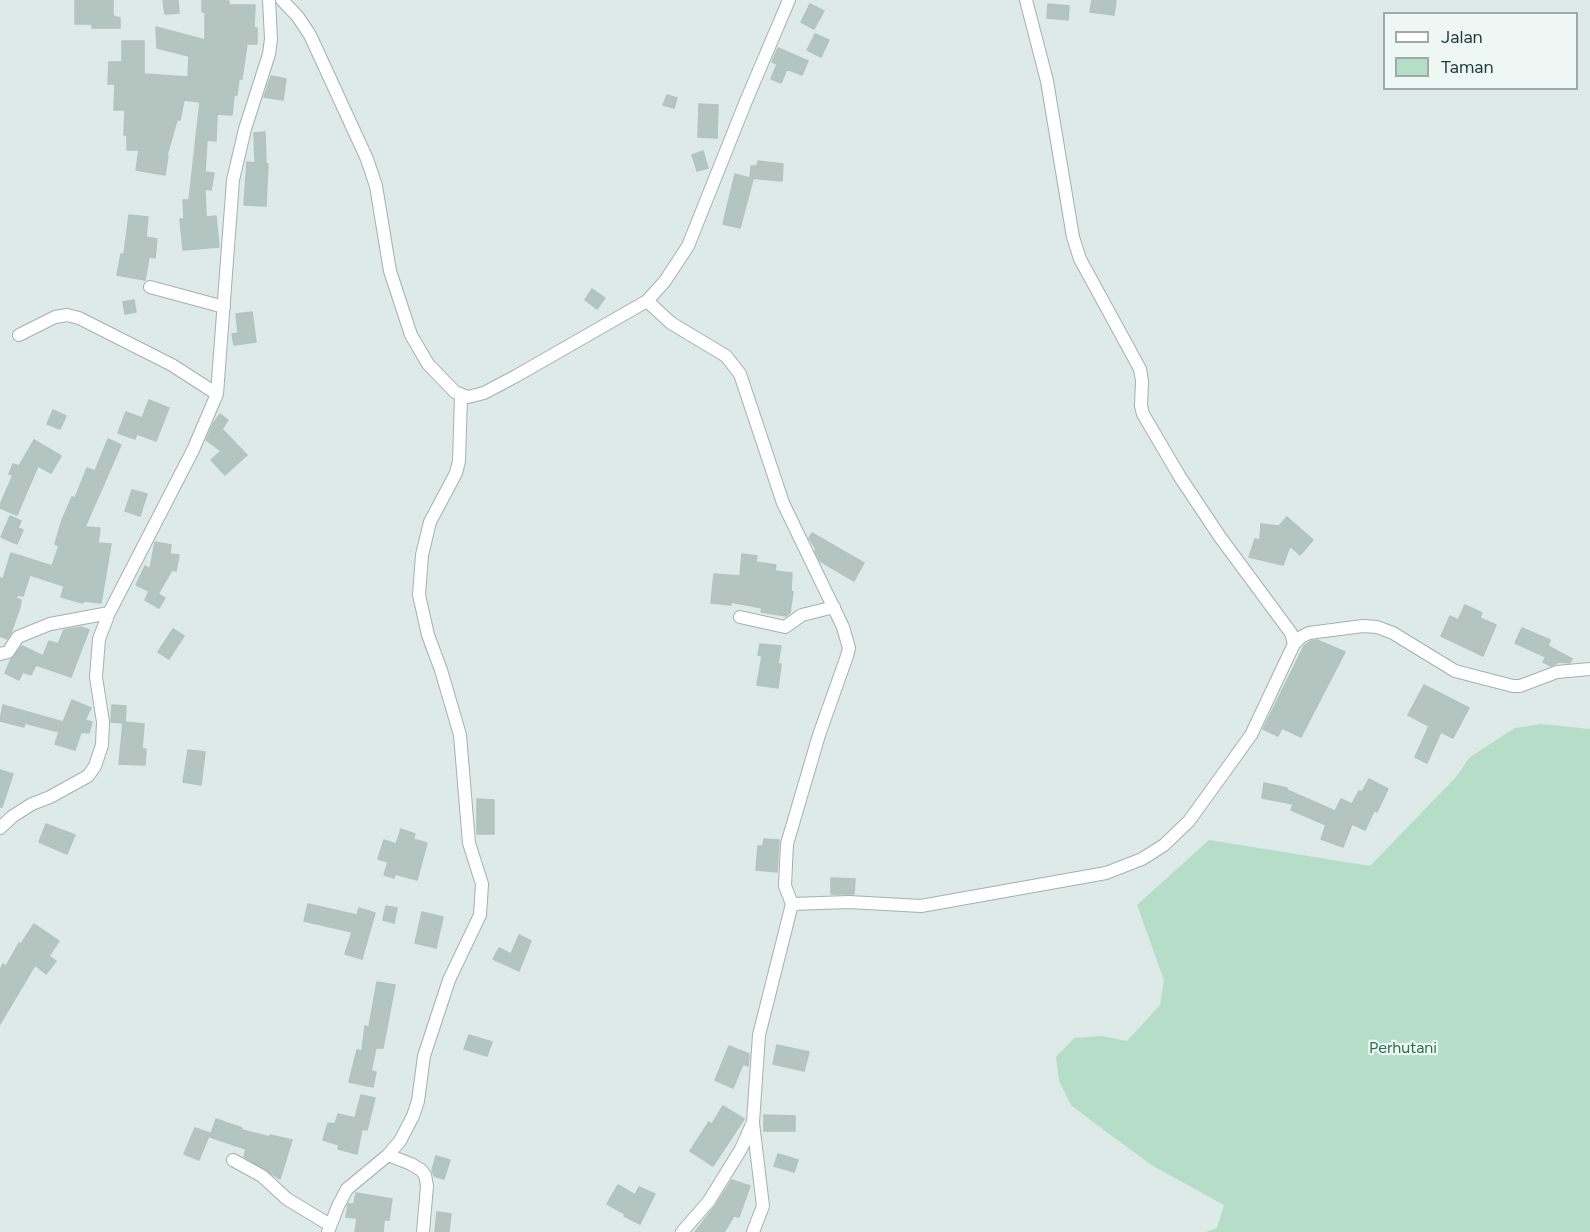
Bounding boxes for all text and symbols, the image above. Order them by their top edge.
legend [1383,12,1578,90]
text: Jalan [1441,26,1483,48]
text: Taman [1441,56,1494,78]
park label: Perhutani [1369,1038,1437,1058]

